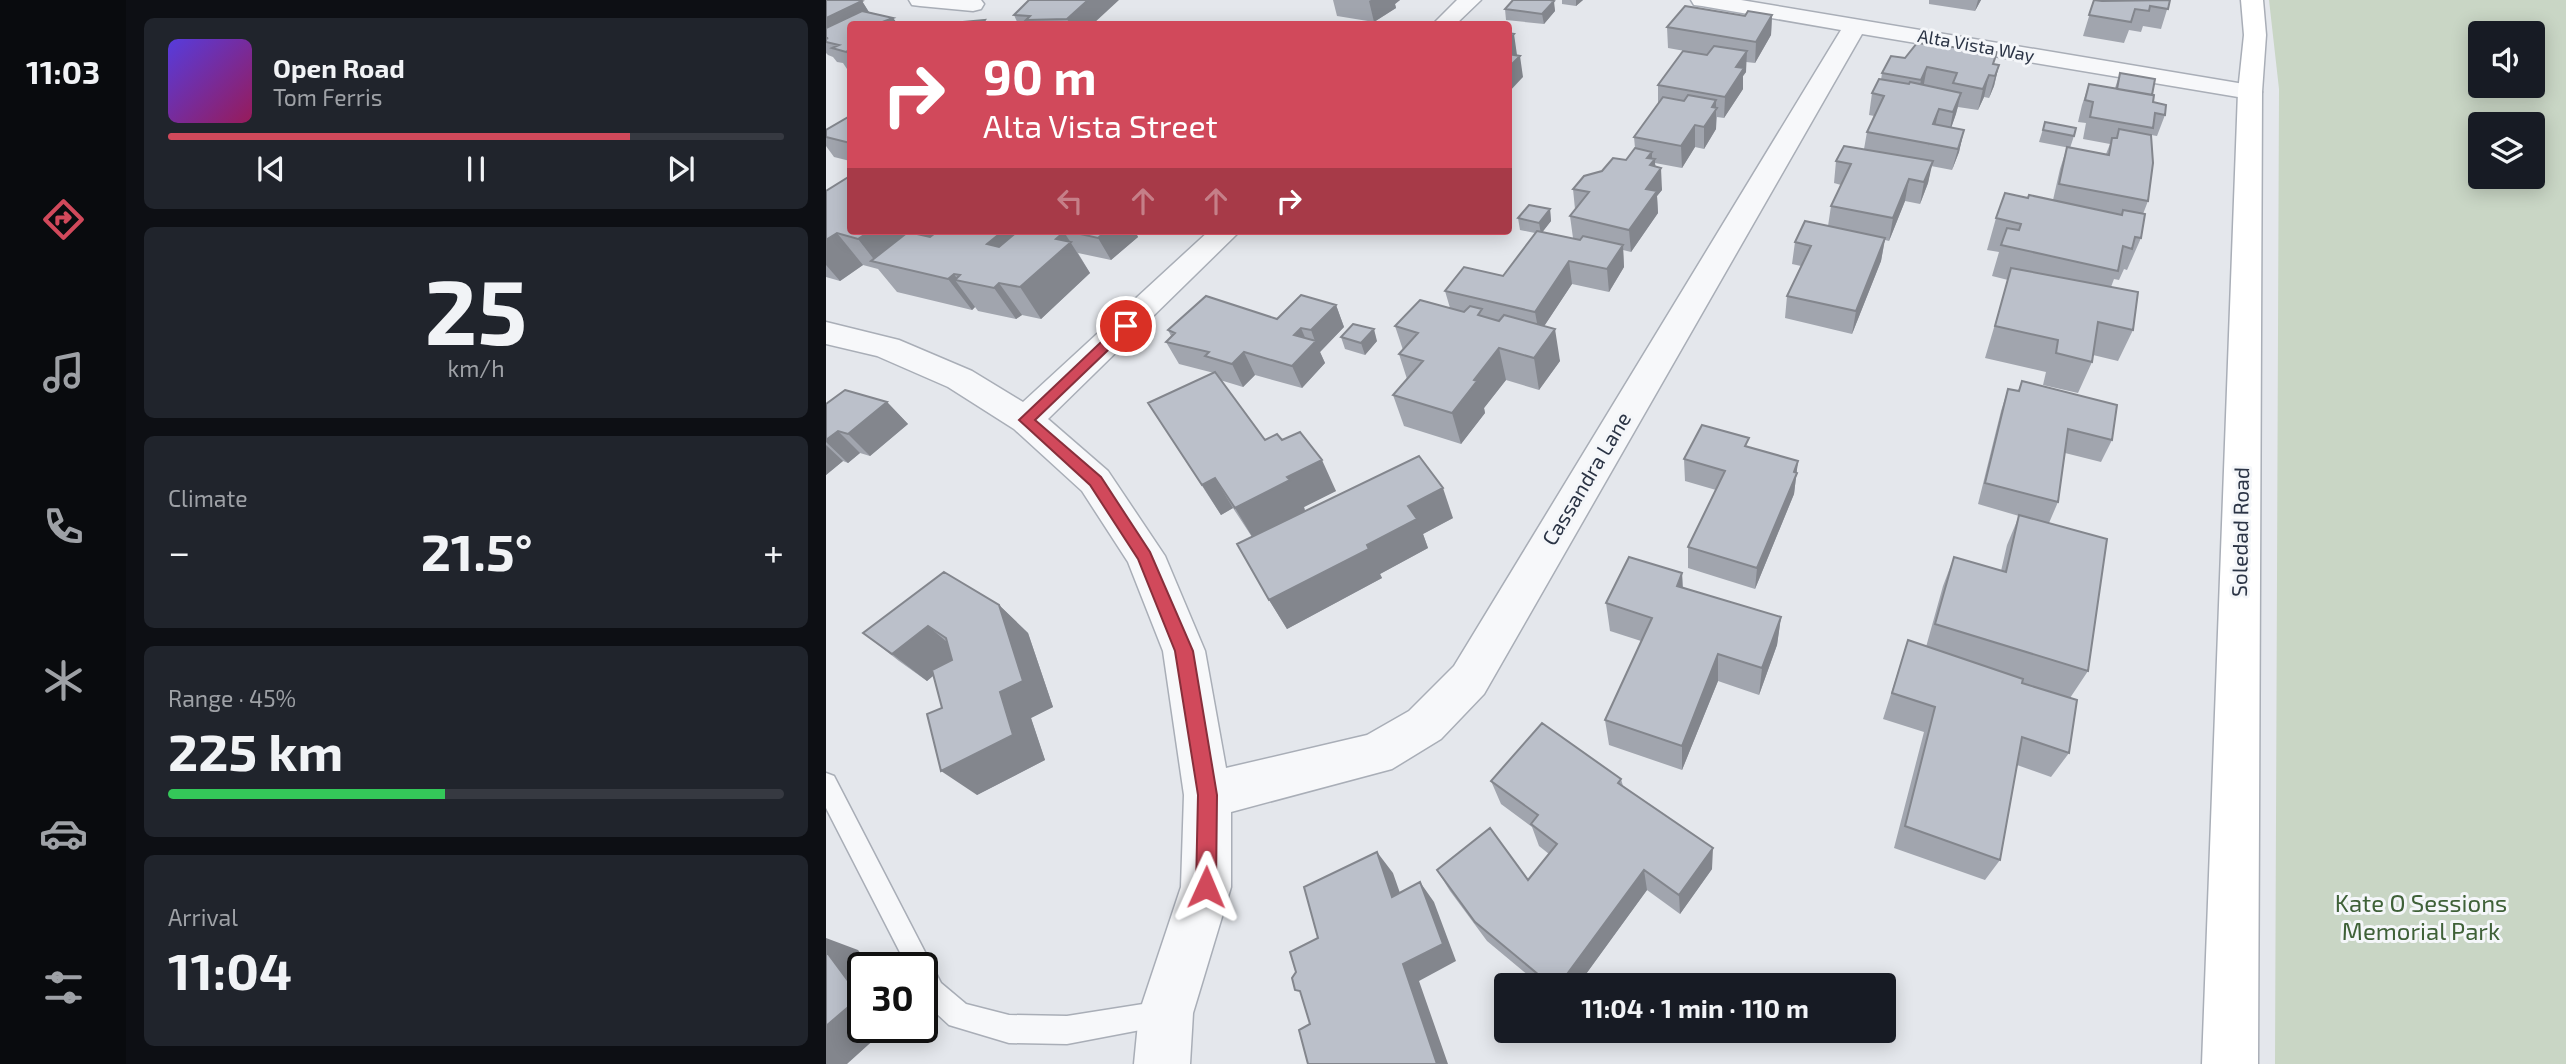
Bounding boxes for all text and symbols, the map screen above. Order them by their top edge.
map controls [2468,21,2545,189]
button: sound [2468,21,2545,98]
street label: Alta Vista Way [1916,24,2037,66]
text: 90 m [983,46,1097,105]
icon: right [868,49,959,140]
text: 11:03 [26,52,100,90]
text: Open Road [273,52,405,83]
text: Tom Ferris [273,83,382,111]
text: Alta Vista Street [983,106,1218,144]
button: layers [2468,112,2545,189]
icon: previous [252,150,290,188]
icon: pause [457,150,495,188]
icon: next [662,150,700,188]
icon: left [1051,182,1089,220]
icon: ahead [1124,182,1162,220]
icon: ahead [1197,182,1235,220]
icon: right [1270,182,1308,220]
icon: directions [39,195,88,244]
text: 25 [424,254,528,363]
pin [1096,296,1156,356]
icon: arrive [1107,307,1145,345]
icon: music [39,348,88,397]
text: km/h [447,354,505,382]
street label: Cassandra Lane [1536,407,1635,549]
street label: Soledad Road [2226,467,2253,597]
text: Climate [168,484,248,512]
icon: phone [39,502,88,551]
text: 21.5° [421,519,533,581]
text: − [168,528,190,574]
text: + [763,528,784,574]
icon: climate [39,656,88,705]
text: Range · 45% [168,684,296,712]
text: 225 km [168,719,343,781]
icon: car [39,809,88,858]
position arrow [1169,850,1243,924]
park label: Kate O Sessions Memorial Park [2335,888,2507,945]
text: Arrival [168,903,238,931]
text: 11:04 [168,938,292,1000]
speed limit sign: 30 [847,952,938,1043]
icon: filters [39,963,88,1012]
text: 11:04 · 1 min · 110 m [1581,992,1809,1023]

